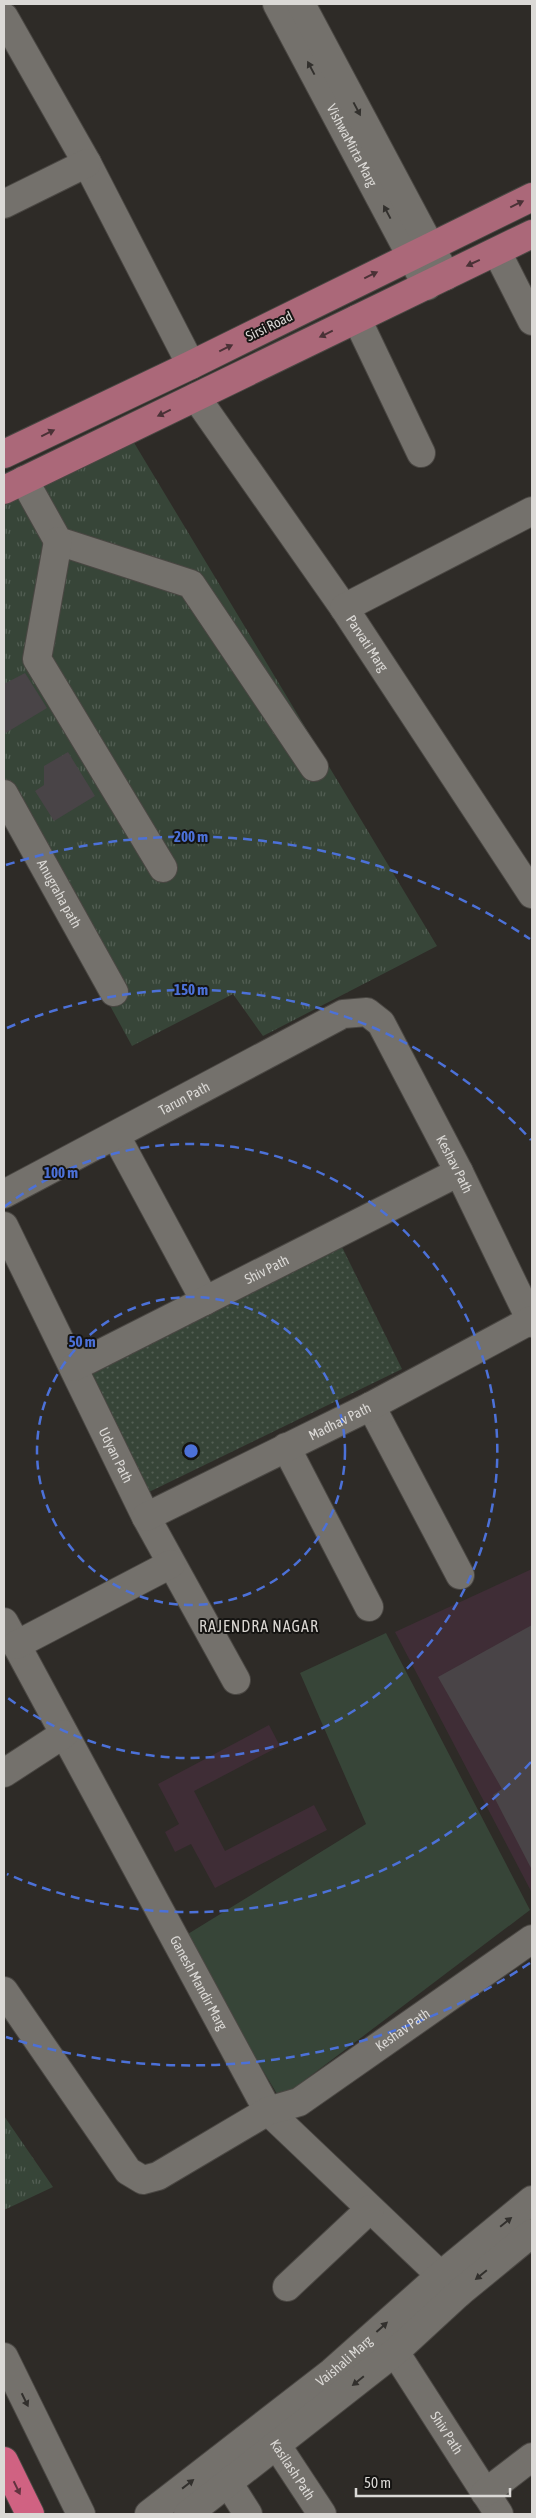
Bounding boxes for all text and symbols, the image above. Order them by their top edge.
one-way arrow [307,61,315,75]
street label: VishwaMirta Marg [324,101,381,189]
one-way arrow [353,101,361,116]
one-way arrow [510,199,524,207]
one-way arrow [383,205,391,219]
one-way arrow [466,259,480,267]
one-way arrow [364,271,379,279]
street label: Sirsi Road [243,308,295,344]
one-way arrow [319,330,334,338]
one-way arrow [219,344,233,352]
one-way arrow [157,408,172,417]
one-way arrow [41,429,55,437]
street label: Parvati Marg [343,612,392,675]
text: 200 m [174,828,208,845]
street label: Anugraha path [34,857,85,931]
text: 150 m [174,981,208,998]
street label: Tarun Path [156,1078,212,1118]
street label: Keshav Path [433,1133,476,1196]
text: 100 m [44,1164,78,1181]
street label: Shiv Path [242,1252,292,1287]
text: 50 m [69,1333,96,1350]
street label: Madhav Path [306,1399,374,1444]
street label: Udyan Path [96,1425,136,1486]
centre of rings [182,1442,200,1460]
district label: RAJENDRA NAGAR [199,1617,319,1635]
street label: Ganesh Mandir Marg [167,1933,231,2033]
street label: Keshav Path [372,2005,433,2054]
one-way arrow [499,2216,512,2227]
one-way arrow [475,2270,488,2281]
one-way arrow [376,2321,388,2333]
street label: Vaishali Marg [313,2332,375,2389]
one-way arrow [352,2376,365,2387]
one-way arrow [21,2393,29,2408]
street label: Shiv Path [427,2408,466,2457]
street label: Kasilash Path [267,2436,318,2503]
scale bar [356,2466,510,2498]
text: 50 m [364,2474,391,2491]
one-way arrow [181,2479,194,2490]
one-way arrow [12,2480,21,2495]

